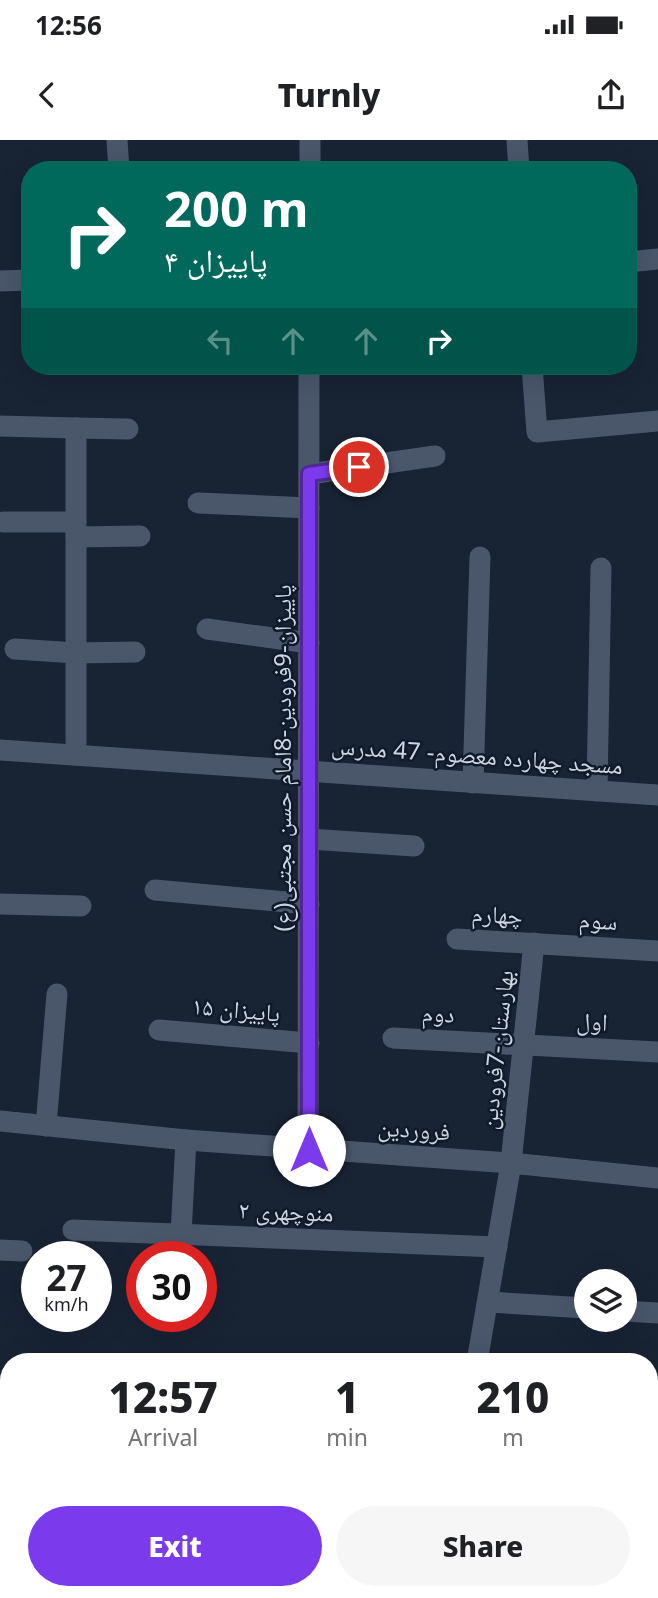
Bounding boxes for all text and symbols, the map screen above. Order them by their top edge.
text: 12:56 [35,7,102,43]
text: Turnly [278,73,380,116]
icon: back [28,76,66,114]
icon: share [592,76,630,114]
text: 200 m [164,175,309,241]
icon: right [49,189,140,280]
text: پاییزان ۴ [164,238,268,281]
icon: left [201,322,239,360]
icon: ahead [274,322,312,360]
icon: ahead [347,322,385,360]
icon: right [420,322,458,360]
pin [329,437,389,497]
icon: arrive [340,448,378,486]
street label: پاییزان-9فرودین-8امام حسن مجتبی(ع) [265,585,299,931]
street label: مسجد چهارده معصوم- 47 مدرس [330,728,624,782]
street label: چهارم [470,896,524,932]
street label: سوم [578,902,618,938]
street label: بهارستان-7فرودین [471,968,520,1131]
street label: پاییزان ۱۵ [191,988,282,1029]
street label: دوم [421,995,455,1031]
street label: اول [576,1003,609,1038]
street label: فروردین [377,1110,451,1147]
position arrow [272,1113,346,1187]
street label: منوچهری ۲ [238,1192,334,1229]
speed limit sign: 30 [126,1241,217,1332]
text: 27 [46,1254,87,1301]
map controls [574,1269,637,1332]
button: layers [574,1269,637,1332]
text: km/h [44,1292,89,1316]
text: 12:57 [109,1368,218,1425]
text: 1 [335,1368,359,1425]
text: 210 [477,1368,549,1425]
text: Arrival [128,1421,198,1453]
text: min [326,1421,368,1453]
text: m [502,1421,524,1453]
button: Exit [28,1506,322,1586]
button: Share [336,1506,630,1586]

